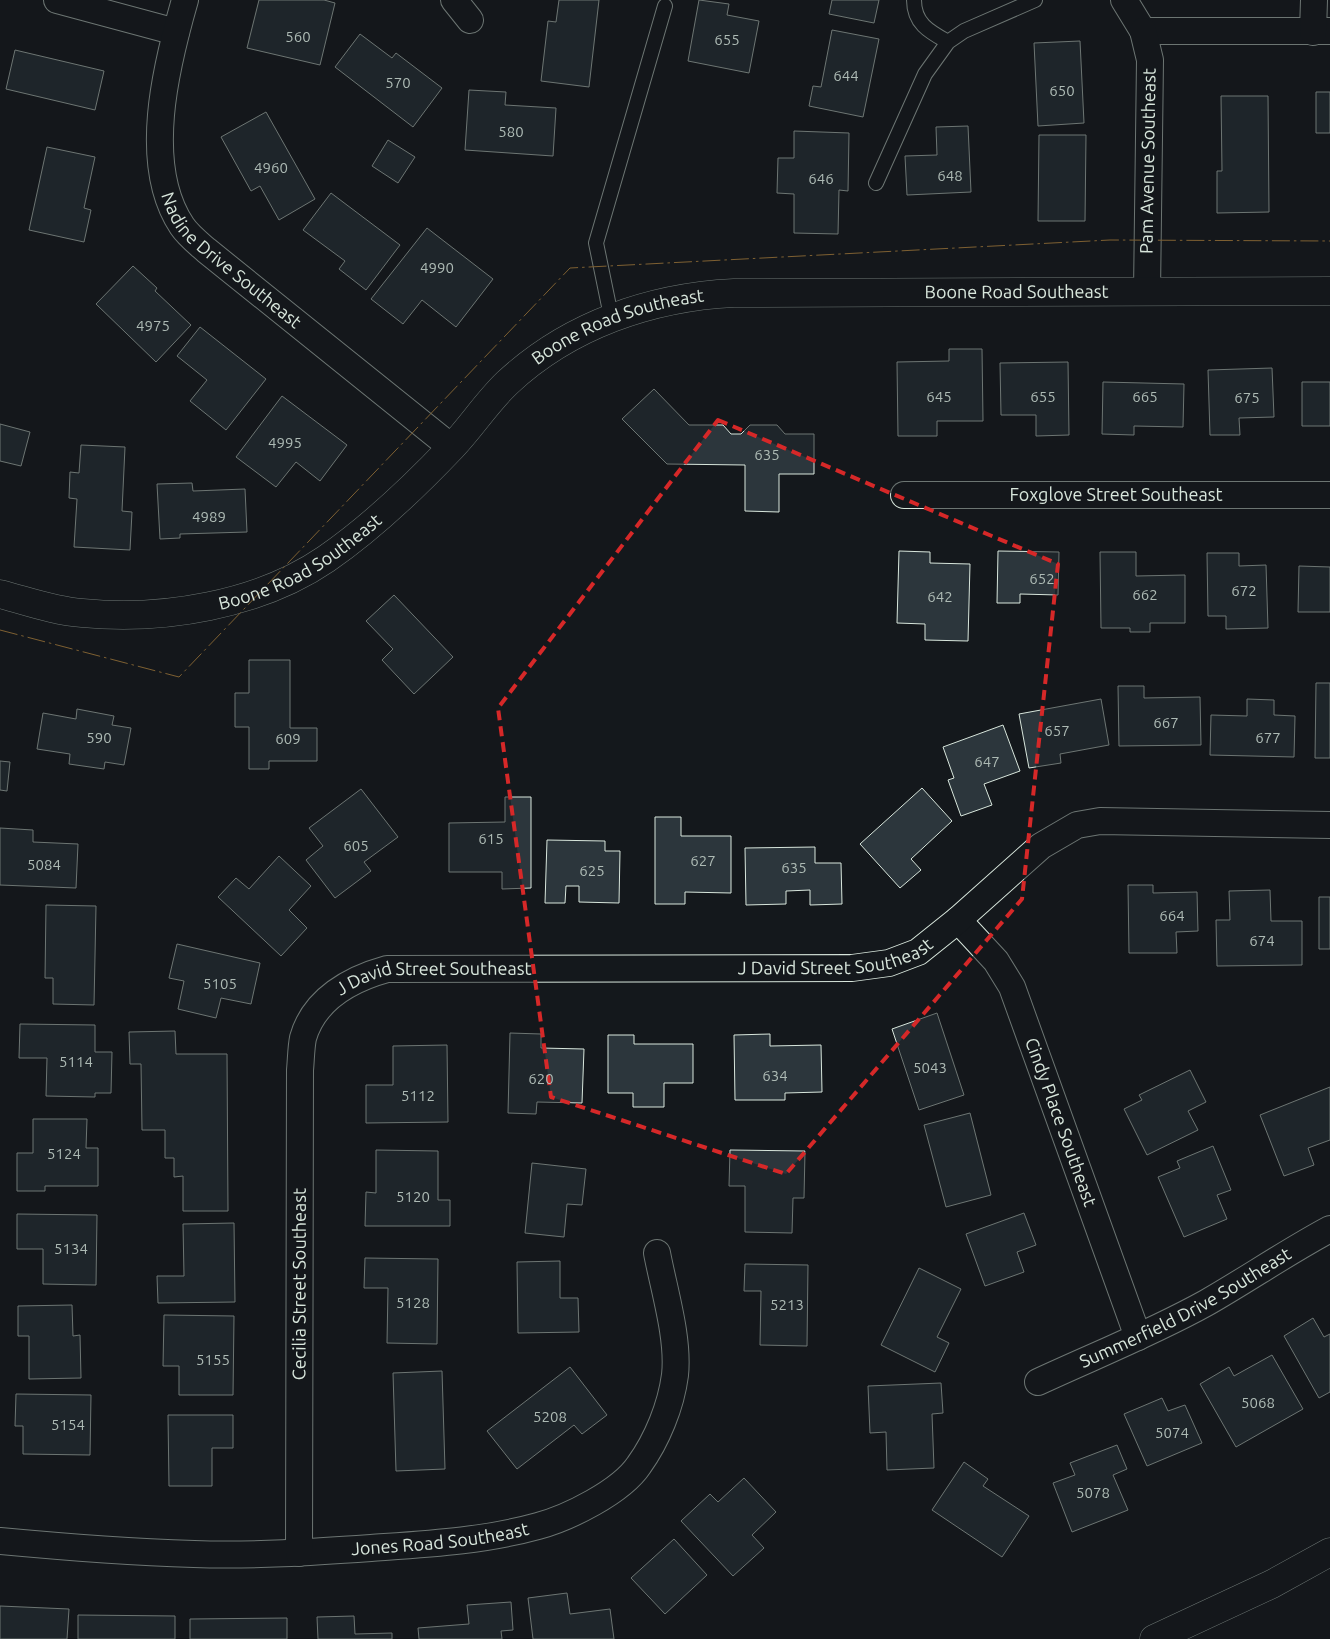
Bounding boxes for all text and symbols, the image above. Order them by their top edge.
house number: 560 [285,28,311,45]
house number: 655 [714,31,740,48]
house number: 644 [833,67,859,84]
street label: Pam Avenue Southeast [1135,68,1159,254]
house number: 570 [385,74,411,91]
house number: 650 [1049,82,1075,99]
house number: 580 [498,123,524,140]
house number: 4960 [254,159,288,176]
house number: 648 [937,167,963,184]
house number: 646 [808,170,834,187]
street label: Nadine Drive Southeast [158,189,306,332]
house number: 4990 [420,259,454,276]
street label: Boone Road Southeast [924,281,1109,301]
street label: Boone Road Southeast [527,285,705,368]
house number: 4975 [136,317,170,334]
house number: 645 [926,388,952,405]
house number: 655 [1030,388,1056,405]
house number: 665 [1132,388,1158,405]
house number: 675 [1234,389,1260,406]
house number: 4995 [268,434,302,451]
house number: 635 [754,446,780,463]
street label: Foxglove Street Southeast [1009,484,1223,504]
house number: 4989 [192,508,226,525]
street label: Boone Road Southeast [216,509,385,613]
house number: 652 [1029,570,1055,587]
house number: 672 [1231,582,1257,599]
house number: 662 [1132,586,1158,603]
house number: 642 [927,588,953,605]
house number: 667 [1153,714,1179,731]
house number: 657 [1044,722,1070,739]
house number: 590 [86,729,112,746]
house number: 677 [1255,729,1281,746]
house number: 609 [275,730,301,747]
house number: 647 [974,753,1000,770]
house number: 615 [478,830,504,847]
house number: 605 [343,837,369,854]
house number: 627 [690,852,716,869]
house number: 5084 [27,856,61,873]
house number: 635 [781,859,807,876]
house number: 625 [579,862,605,879]
house number: 664 [1159,907,1185,924]
house number: 674 [1249,932,1275,949]
street label: J David Street Southeast [738,933,936,977]
street label: J David Street Southeast [332,957,532,999]
house number: 5105 [203,975,237,992]
street label: Cindy Place Southeast [1022,1035,1101,1209]
house number: 5114 [59,1053,93,1070]
house number: 5043 [913,1059,947,1076]
house number: 634 [762,1067,788,1084]
house number: 620 [528,1070,554,1087]
house number: 5112 [401,1087,435,1104]
house number: 5124 [47,1145,81,1162]
street label: Cecilia Street Southeast [288,1188,309,1380]
house number: 5120 [396,1188,430,1205]
house number: 5134 [54,1240,88,1257]
street label: Summerfield Drive Southeast [1076,1243,1294,1371]
house number: 5128 [396,1294,430,1311]
house number: 5213 [770,1296,804,1313]
house number: 5155 [196,1351,230,1368]
house number: 5068 [1241,1394,1275,1411]
house number: 5208 [533,1408,567,1425]
house number: 5154 [51,1416,85,1433]
house number: 5074 [1155,1424,1189,1441]
house number: 5078 [1076,1484,1110,1501]
street label: Jones Road Southeast [350,1518,531,1558]

